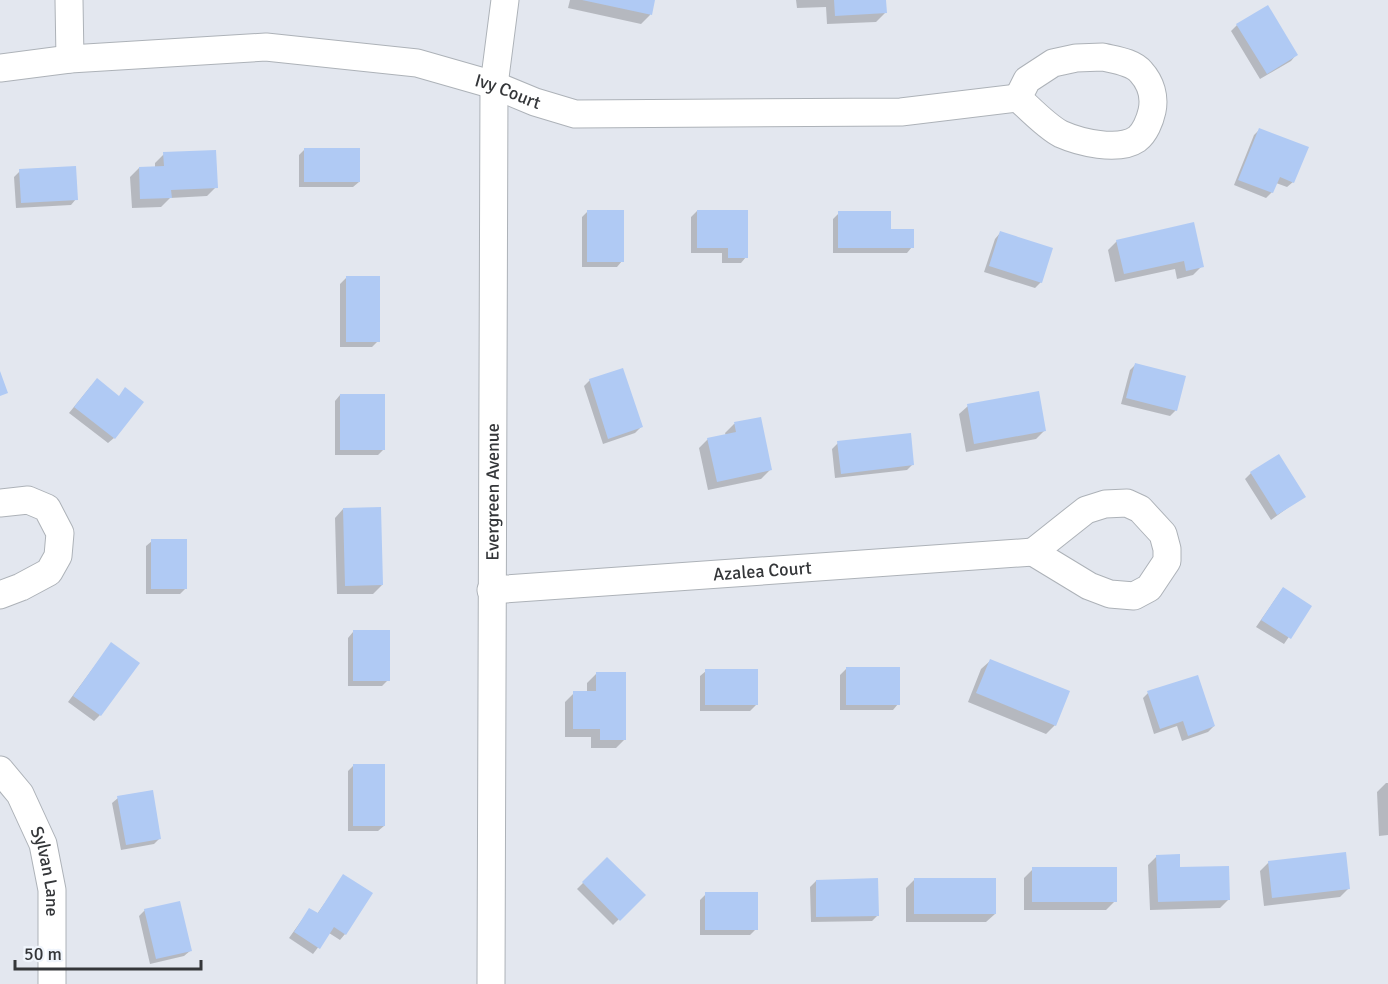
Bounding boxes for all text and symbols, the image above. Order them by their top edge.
street label: Ivy Court [472,69,543,114]
street label: Evergreen Avenue [481,423,504,561]
street label: Azalea Court [712,557,812,585]
street label: Sylvan Lane [25,823,63,917]
scale bar [15,933,201,971]
text: 50 m [24,943,62,965]

